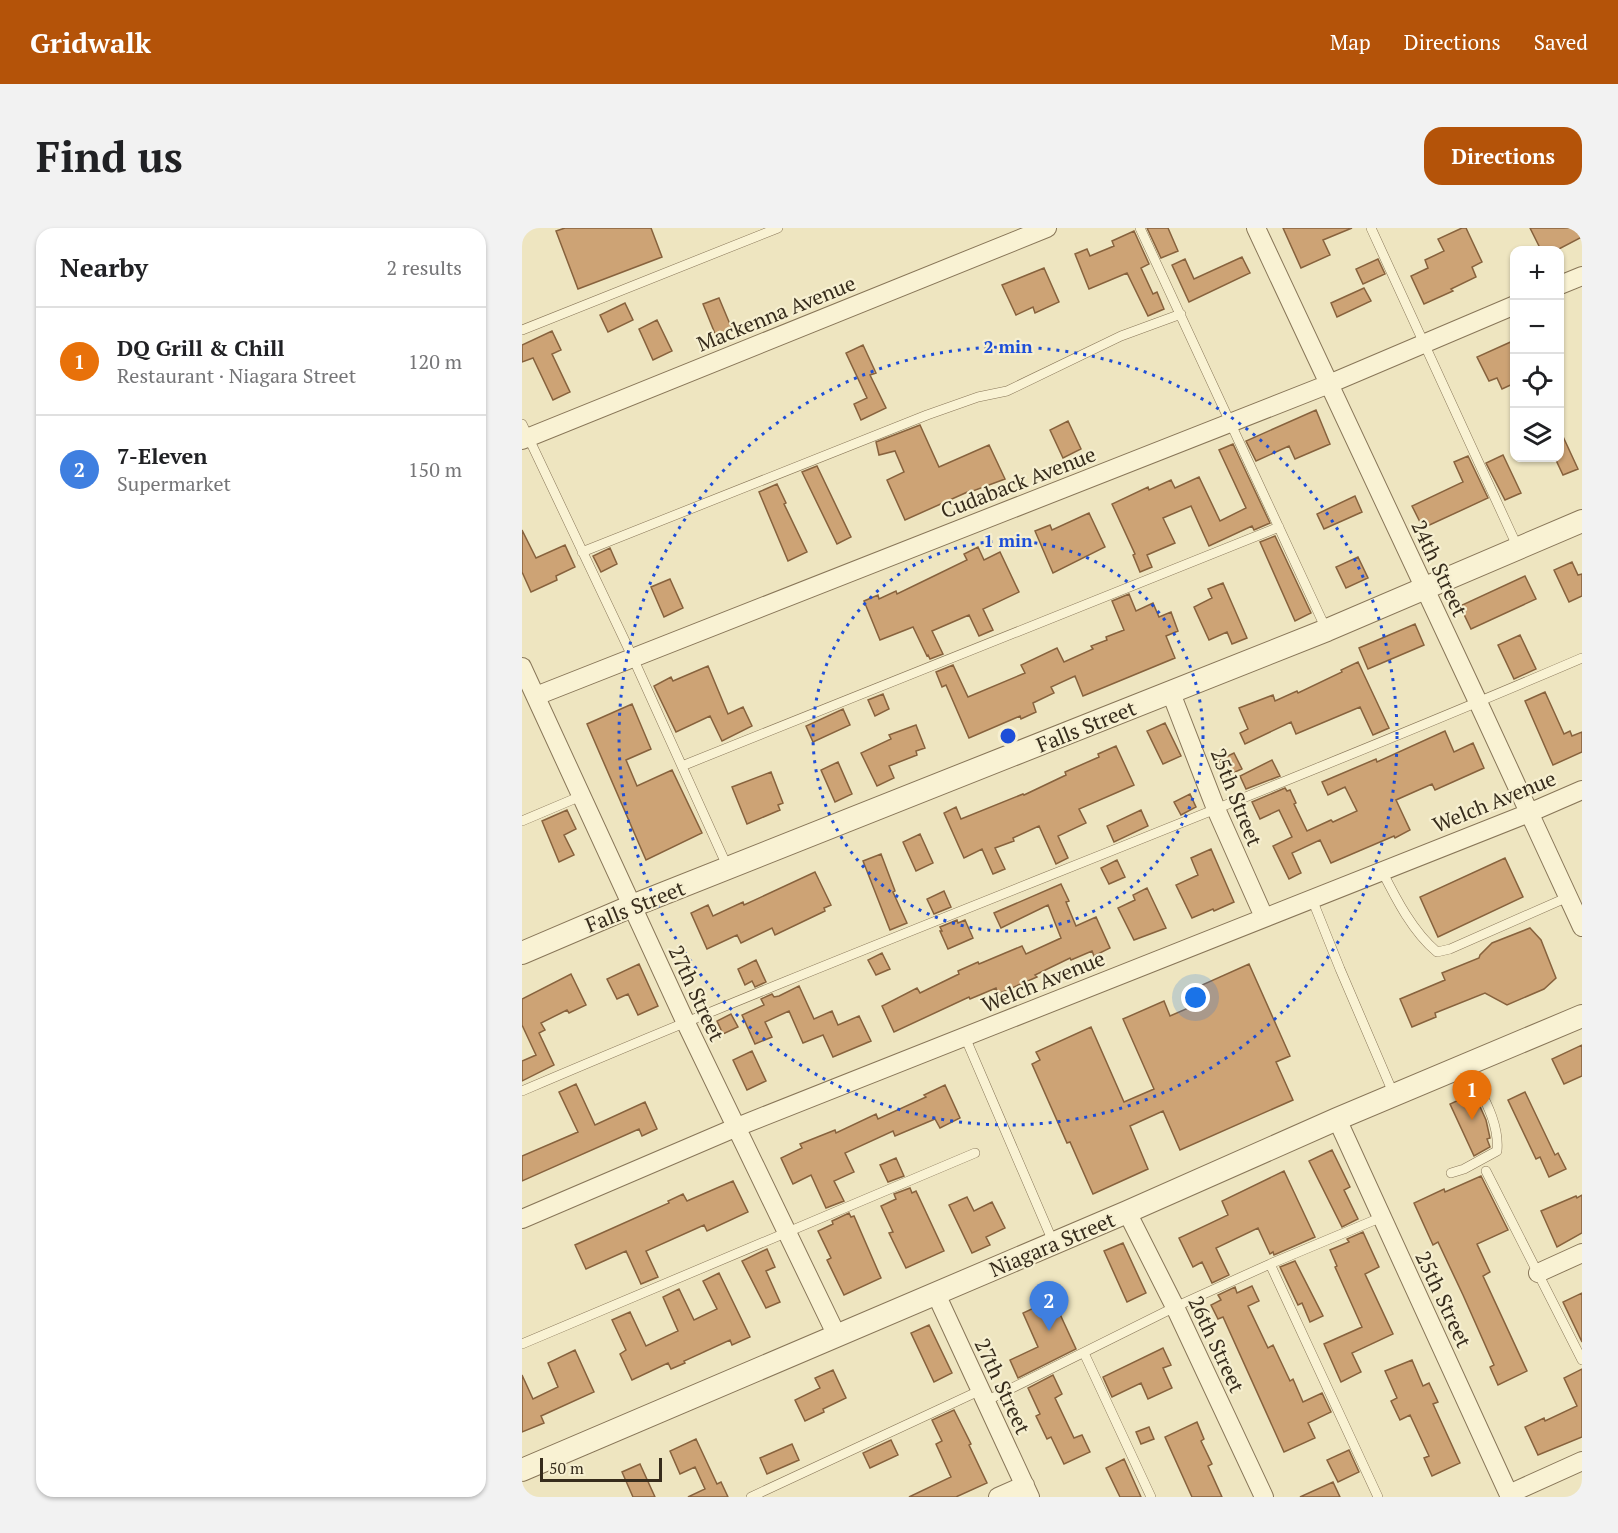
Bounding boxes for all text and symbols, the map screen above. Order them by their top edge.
text: Gridwalk [30,24,151,61]
text: Map [1330,28,1371,56]
text: Directions [1404,28,1501,56]
text: Saved [1534,28,1588,56]
button: Directions [1424,127,1582,185]
text: Find us [36,128,183,184]
map controls [1510,246,1564,462]
button: + [1510,246,1564,300]
text: Nearby [60,250,148,284]
text: 2 results [387,254,462,281]
street label: Mackenna Avenue [693,268,859,358]
button: − [1510,300,1564,354]
text: DQ Grill & Chill [117,333,285,362]
text: 2 min [983,334,1033,358]
text: 1 [74,348,85,375]
text: 120 m [408,348,462,375]
button: locate [1510,354,1564,408]
text: Restaurant · Niagara Street [117,362,356,389]
button: layers [1510,408,1564,462]
street label: Cudaback Avenue [936,440,1100,524]
text: 7-Eleven [117,441,208,470]
text: 2 [74,456,85,483]
text: 150 m [408,456,462,483]
text: Supermarket [117,470,231,497]
street label: 24th Street [1405,515,1475,621]
text: 1 min [983,528,1033,552]
street label: Falls Street [1032,693,1140,759]
centre of rings [998,726,1018,746]
street label: 25th Street [1205,744,1269,850]
street label: Welch Avenue [1428,764,1560,838]
street label: Falls Street [581,873,689,939]
street label: 27th Street [663,941,731,1046]
street label: Welch Avenue [977,944,1109,1018]
your location [1181,983,1210,1012]
pin: 1 [1452,1070,1492,1120]
street label: Niagara Street [985,1205,1119,1283]
street label: 25th Street [1409,1246,1479,1352]
pin: 2 [1030,1282,1068,1331]
street label: 26th Street [1182,1291,1252,1397]
street label: 27th Street [969,1334,1037,1439]
scale bar [540,1455,662,1482]
text: 50 m [549,1457,584,1479]

